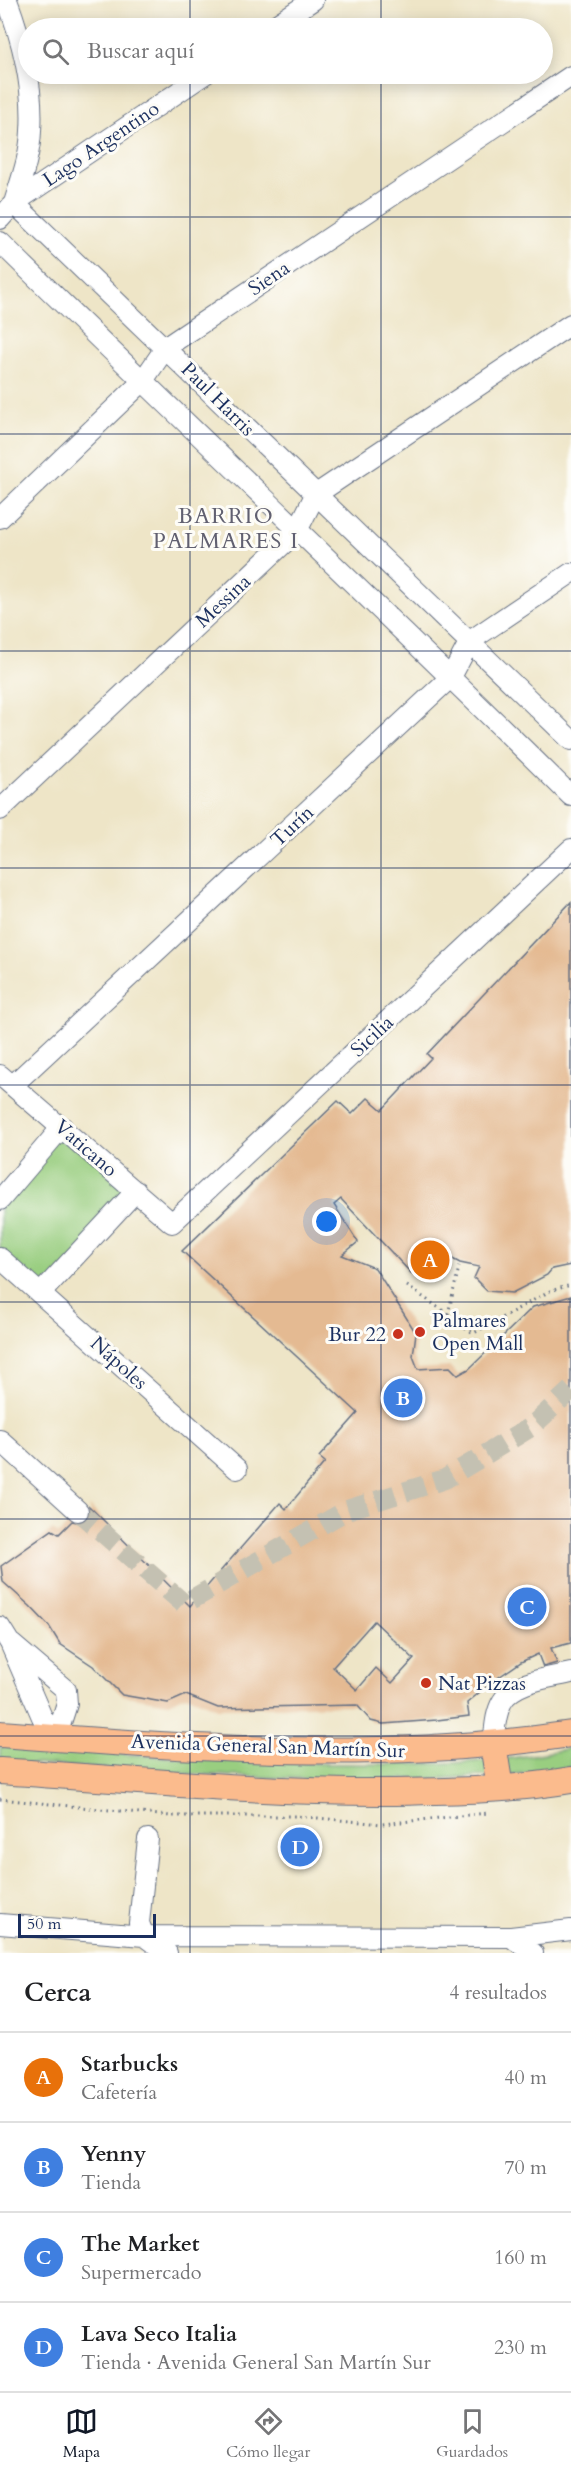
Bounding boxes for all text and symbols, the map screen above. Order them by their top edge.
search box [18,18,553,84]
icon: search [39,35,72,68]
text: Buscar aquí [87,36,194,66]
street label: Lago Argentino [37,95,165,193]
street label: Siena [243,254,295,302]
street label: Paul Harris [175,356,261,442]
district label: BARRIO PALMARES I [153,501,299,556]
street label: Messina [189,568,257,634]
street label: Turín [265,799,320,853]
street label: Sicilia [345,1009,400,1063]
street label: Vaticano [49,1113,123,1183]
your location [312,1207,341,1236]
pin: A [410,1238,450,1282]
place label: Palmares Open Mall [432,1307,523,1357]
place label: Bur 22 [328,1321,386,1348]
marker: Palmares Open Mall [413,1325,427,1339]
marker: Bur 22 [391,1327,405,1341]
street label: Nápoles [85,1330,153,1396]
pin: B [384,1376,422,1420]
pin: C [508,1584,546,1630]
place label: Nat Pizzas [438,1670,526,1697]
marker: Nat Pizzas [419,1676,433,1690]
street label: Avenida General San Martín Sur [131,1728,406,1764]
pin: D [280,1824,320,1870]
scale bar [18,1911,156,1938]
text: 50 m [27,1913,61,1935]
text: Cerca [24,1975,91,2010]
text: 4 resultados [449,1979,547,2006]
text: Starbucks [81,2049,178,2079]
text: A [36,2064,51,2091]
text: 40 m [504,2064,547,2091]
text: Cafetería [81,2079,157,2106]
text: Yenny [81,2139,146,2169]
text: B [36,2154,51,2181]
text: 70 m [504,2154,547,2181]
text: Tienda [81,2169,141,2196]
text: The Market [81,2229,200,2259]
text: C [36,2244,51,2271]
text: 160 m [494,2244,547,2271]
text: Supermercado [81,2259,202,2286]
text: Lava Seco Italia [81,2319,237,2349]
text: D [35,2334,52,2361]
text: 230 m [494,2334,547,2361]
text: Tienda · Avenida General San Martín Sur [81,2349,431,2376]
tab: Mapa [63,2405,100,2463]
tab: Cómo llegar [226,2405,310,2463]
tab: Guardados [436,2405,508,2463]

